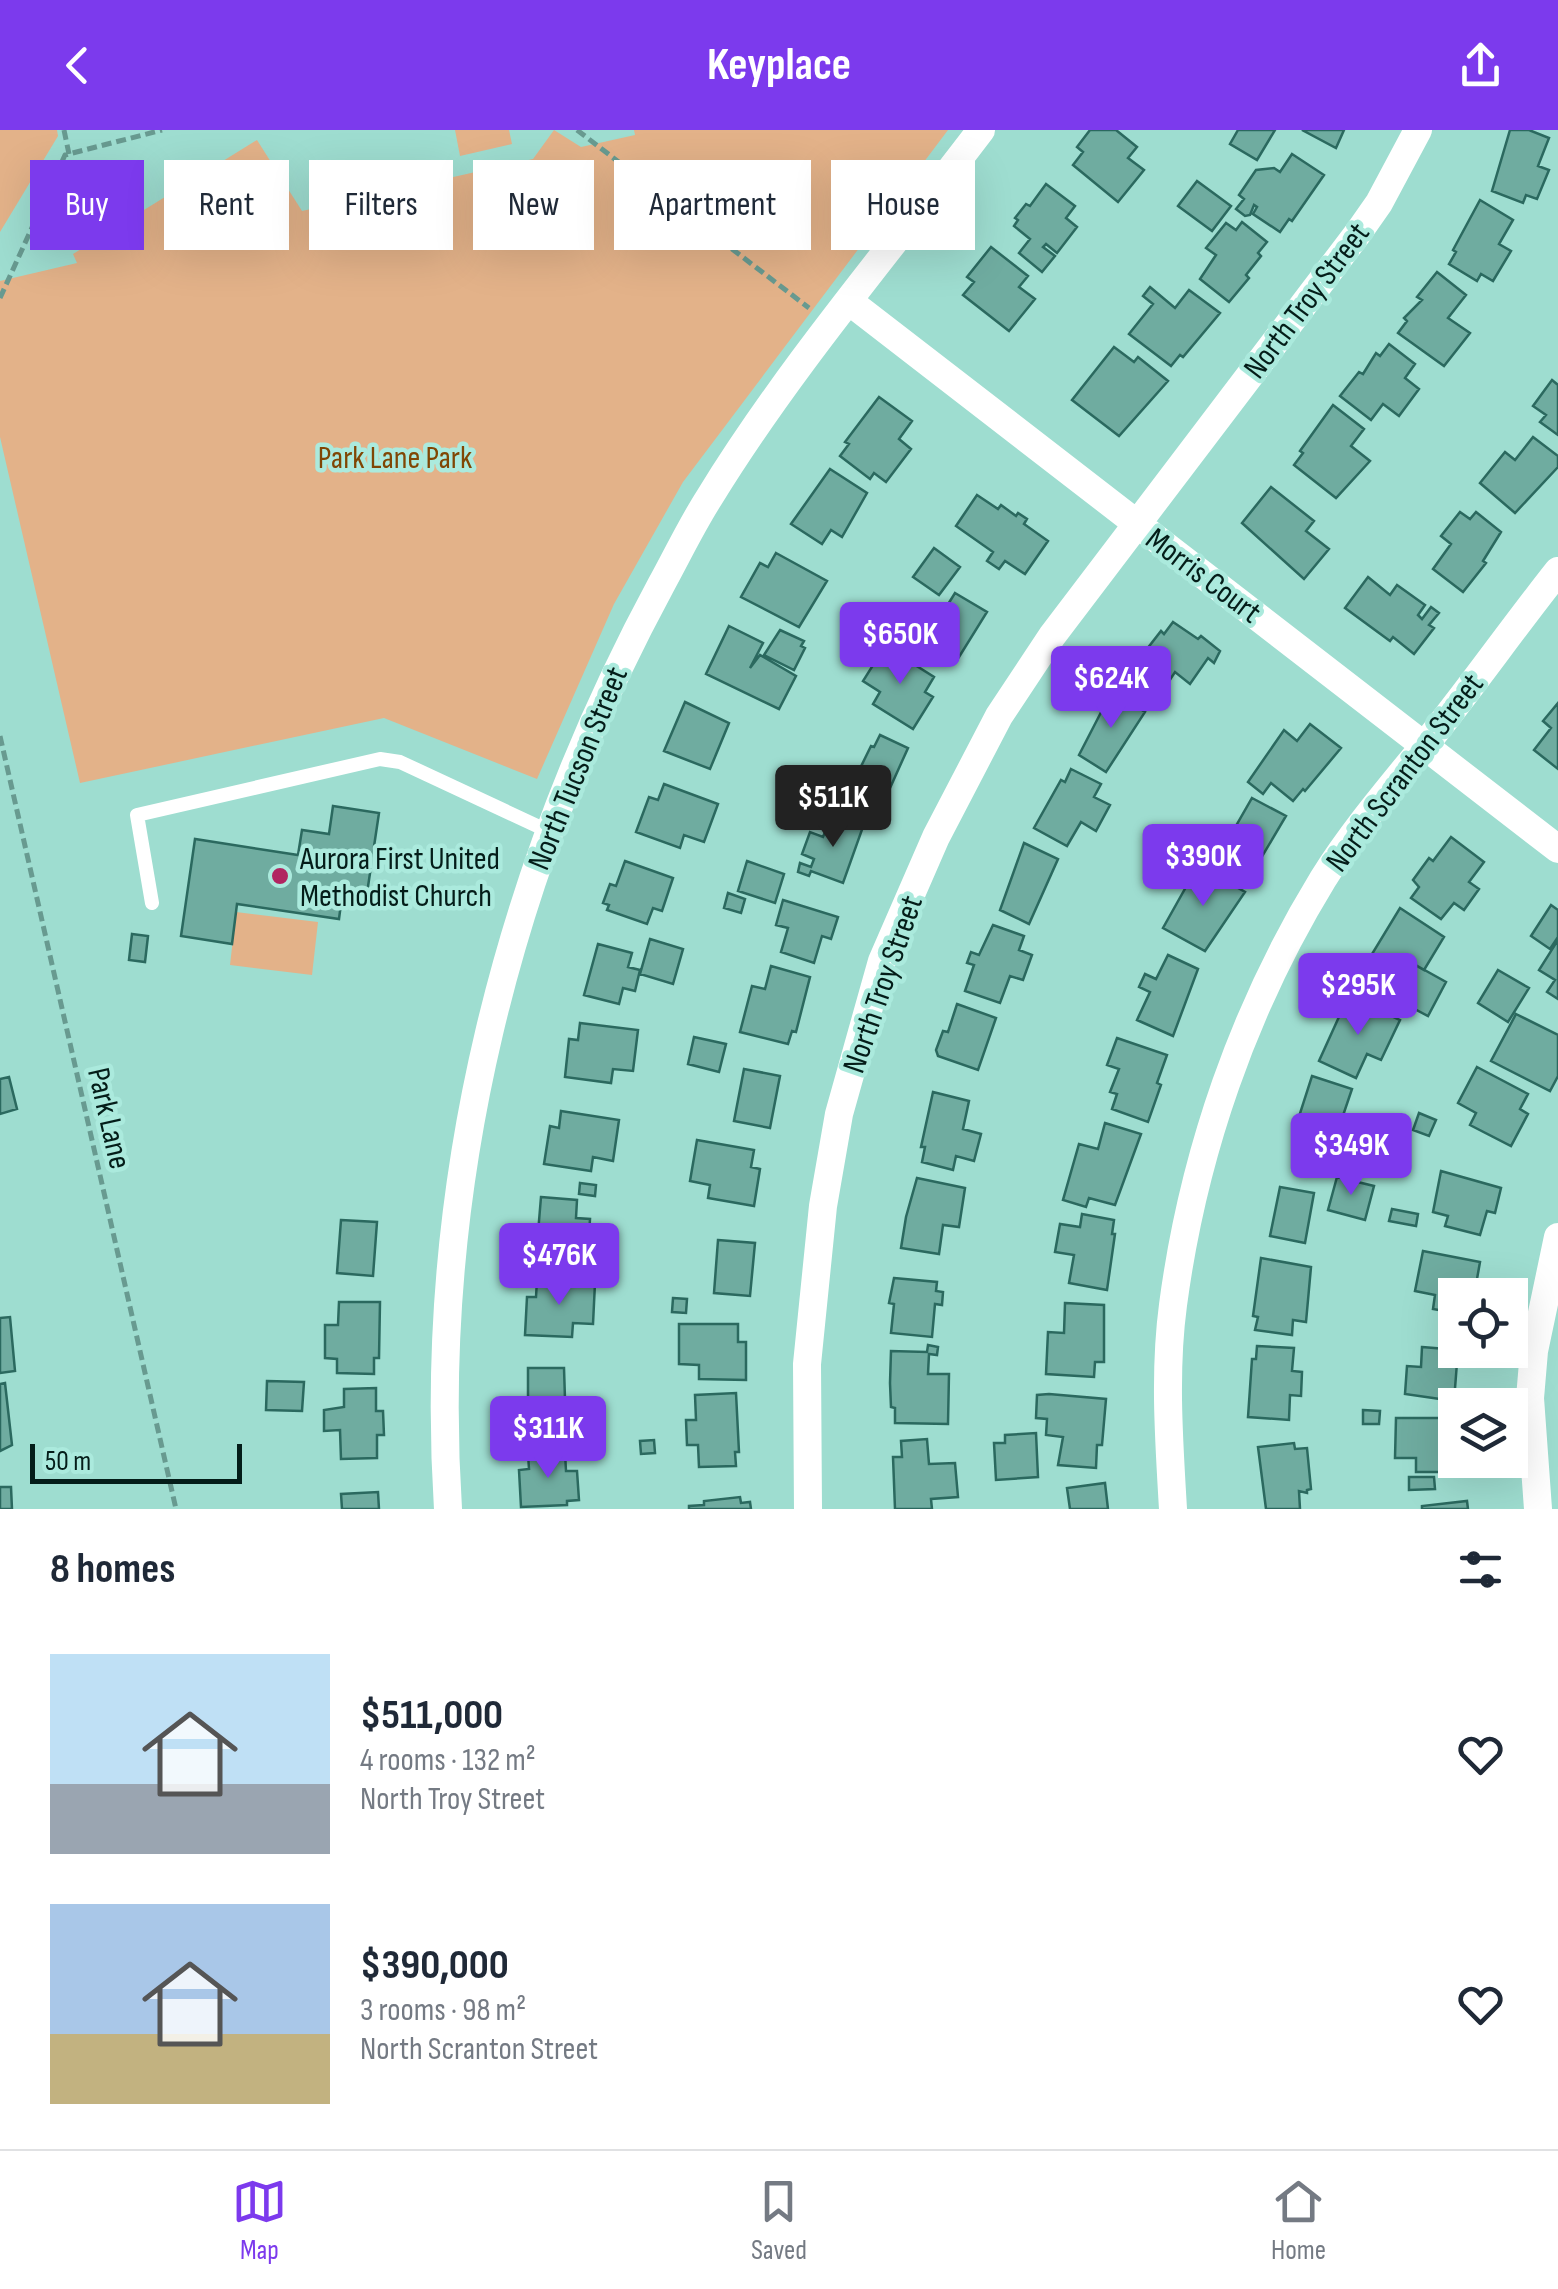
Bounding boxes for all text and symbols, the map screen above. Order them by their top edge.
icon: back [50,38,105,93]
text: Keyplace [707,38,851,93]
icon: share [1453,38,1508,93]
chip: Buy [30,160,144,250]
chip: Rent [164,160,289,250]
chip: Filters [309,160,453,250]
chip: New [473,160,594,250]
chip: Apartment [614,160,811,250]
chip: House [831,160,975,250]
street label: North Troy Street [1236,215,1378,387]
park label: Park Lane Park [318,439,472,478]
street label: Morris Court [1138,520,1269,632]
pin: $650K [830,602,970,687]
text: $650K [862,615,938,654]
pin: $624K [1041,646,1181,731]
text: $624K [1073,659,1149,698]
street label: North Tucson Street [520,661,637,876]
street label: North Scranton Street [1318,666,1492,880]
pin: $511K [763,765,903,850]
text: $511K [797,778,869,817]
pin: $390K [1133,824,1273,909]
text: $390K [1165,837,1241,876]
place label: Aurora First United Methodist Church [299,840,500,916]
marker: Aurora First United Methodist Church [269,865,291,887]
street label: North Troy Street [835,891,932,1078]
pin: $295K [1288,953,1428,1038]
text: $295K [1320,966,1396,1005]
street label: Park Lane [78,1064,139,1173]
pin: $349K [1281,1113,1421,1198]
text: $349K [1313,1126,1389,1165]
pin: $476K [489,1223,629,1308]
text: $476K [521,1236,597,1275]
map controls [1438,1278,1528,1478]
button: locate [1438,1278,1528,1368]
button: layers [1438,1388,1528,1478]
pin: $311K [478,1396,618,1481]
text: $311K [512,1409,584,1448]
scale bar [30,1439,242,1484]
text: 50 m [45,1445,91,1478]
icon: filters [1453,1542,1508,1597]
text: 8 homes [50,1544,175,1595]
text: $511,000 [360,1690,503,1741]
icon: home [130,1694,250,1814]
icon: heart [1453,1727,1508,1782]
text: 4 rooms · 132 m² [360,1741,536,1780]
text: North Troy Street [360,1780,545,1819]
text: $390,000 [360,1940,509,1991]
icon: home [130,1944,250,2064]
icon: heart [1453,1977,1508,2032]
text: 3 rooms · 98 m² [360,1991,526,2030]
text: North Scranton Street [360,2030,598,2069]
tab: Map [232,2174,287,2267]
tab: Saved [751,2174,807,2267]
tab: Home [1271,2174,1326,2267]

